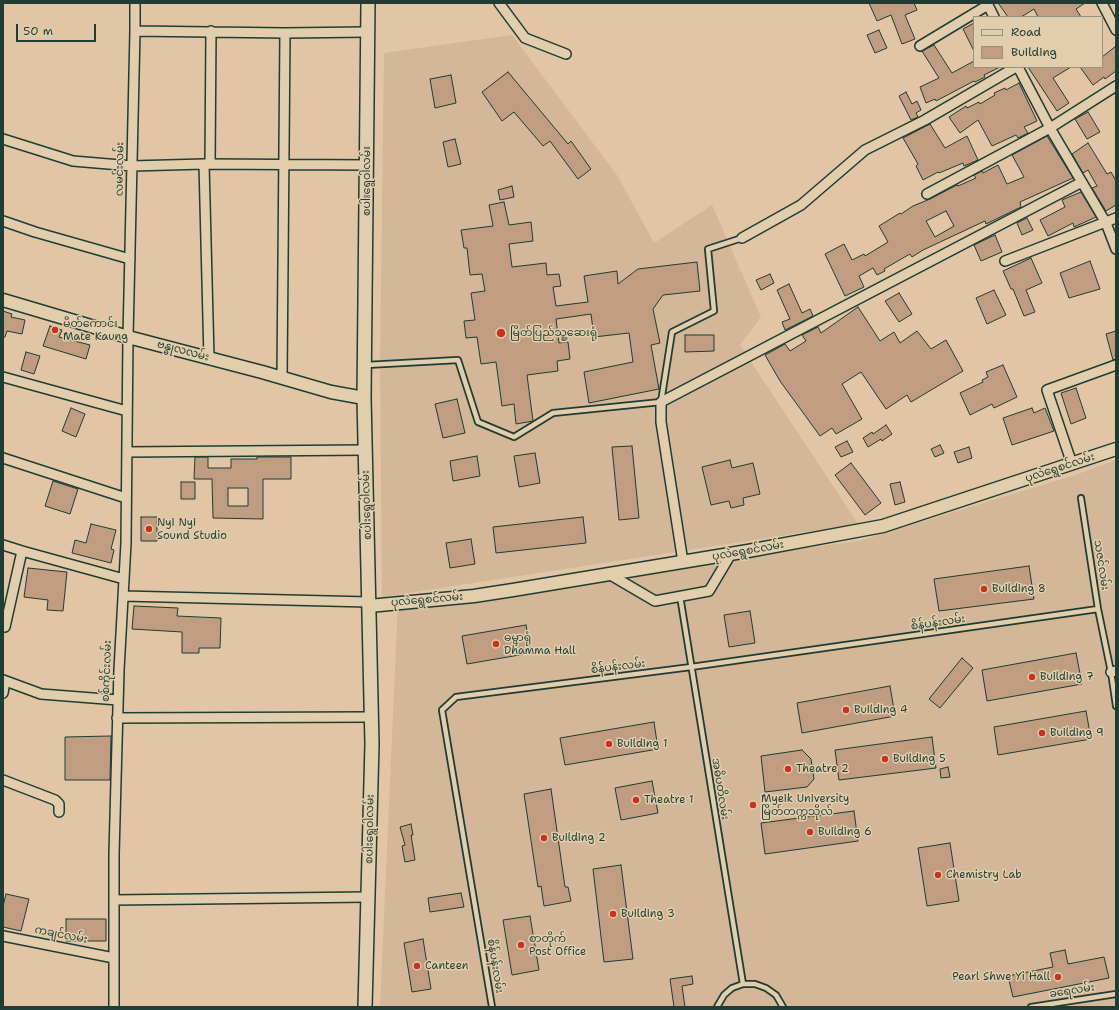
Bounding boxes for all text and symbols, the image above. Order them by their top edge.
scale bar [18,16,98,42]
legend [973,16,1103,68]
text: 50 m [23,23,53,39]
text: Road [1011,24,1041,40]
text: Building [1011,44,1057,60]
street label: လမင်းလမ်း [113,142,127,196]
street label: စပါးရွေဝါလမ်း [360,146,374,216]
place label: မိတ်ကောင်း Mate Kaung [63,317,128,343]
marker: မိတ်ကောင်း Mate Kaung [50,325,60,335]
place label: မြိတ်ပြည်သူ့ဆေးရုံ [510,326,597,340]
marker: မြိတ်ပြည်သူ့ဆေးရုံ [495,327,507,339]
street label: ဗန္ဓုလလမ်း [156,338,210,364]
street label: ပုလဲရွေစင်လမ်း [1024,451,1096,485]
street label: စပါးရွေဝါလမ်း [359,470,375,540]
place label: Nyi Nyi Sound Studio [157,516,227,542]
marker: Nyi Nyi Sound Studio [144,524,154,534]
street label: ပုလဲရွေစင်လမ်း [711,538,785,564]
street label: သဇင်လမ်း [1091,539,1111,591]
place label: Building 8 [992,582,1046,596]
marker: Building 8 [979,584,989,594]
street label: ပုလဲရွေစင်လမ်း [390,590,464,610]
street label: စိန်ပန်းလမ်း [910,613,966,633]
place label: ဓမ္မာရုံ Dhamma Hall [504,631,576,657]
marker: ဓမ္မာရုံ Dhamma Hall [491,639,501,649]
street label: စစ်ကိုင်းလမ်း [99,640,115,702]
street label: စိန်ပန်းလမ်း [590,657,646,677]
place label: Building 7 [1040,670,1094,684]
marker: Building 7 [1027,672,1037,682]
place label: Building 4 [854,703,908,717]
marker: Building 4 [841,705,851,715]
place label: Building 9 [1050,726,1104,740]
marker: Building 9 [1037,728,1047,738]
place label: Building 1 [617,737,667,751]
marker: Building 1 [604,739,614,749]
place label: Building 5 [893,752,946,766]
marker: Building 5 [880,754,890,764]
street label: အဓိပတိလမ်း [709,757,731,821]
place label: Theatre 2 [796,762,849,776]
marker: Theatre 2 [783,764,793,774]
place label: Myeik University မြိတ်တက္ကသိုလ် [761,792,849,818]
place label: Theatre 1 [644,793,694,807]
street label: စပါးရွေဝါလမ်း [363,794,377,864]
marker: Theatre 1 [631,795,641,805]
marker: Myeik University မြိတ်တက္ကသိုလ် [748,800,758,810]
place label: Building 6 [818,825,872,839]
marker: Building 6 [805,827,815,837]
place label: Building 2 [552,831,606,845]
marker: Building 2 [539,833,549,843]
place label: Chemistry Lab [946,868,1022,882]
marker: Chemistry Lab [933,870,943,880]
place label: Building 3 [621,907,675,921]
marker: Building 3 [608,909,618,919]
street label: ကချင်လမ်း [34,923,88,947]
place label: စာတိုက် Post Office [529,932,586,958]
street label: စိန်ပန်းလမ်း [484,938,506,994]
marker: စာတိုက် Post Office [516,940,526,950]
place label: Canteen [425,959,469,973]
marker: Canteen [412,961,422,971]
place label: Pearl Shwe Yi Hall [952,970,1050,984]
marker: Pearl Shwe Yi Hall [1053,972,1063,982]
street label: ခရေလမ်း [1049,981,1095,1001]

